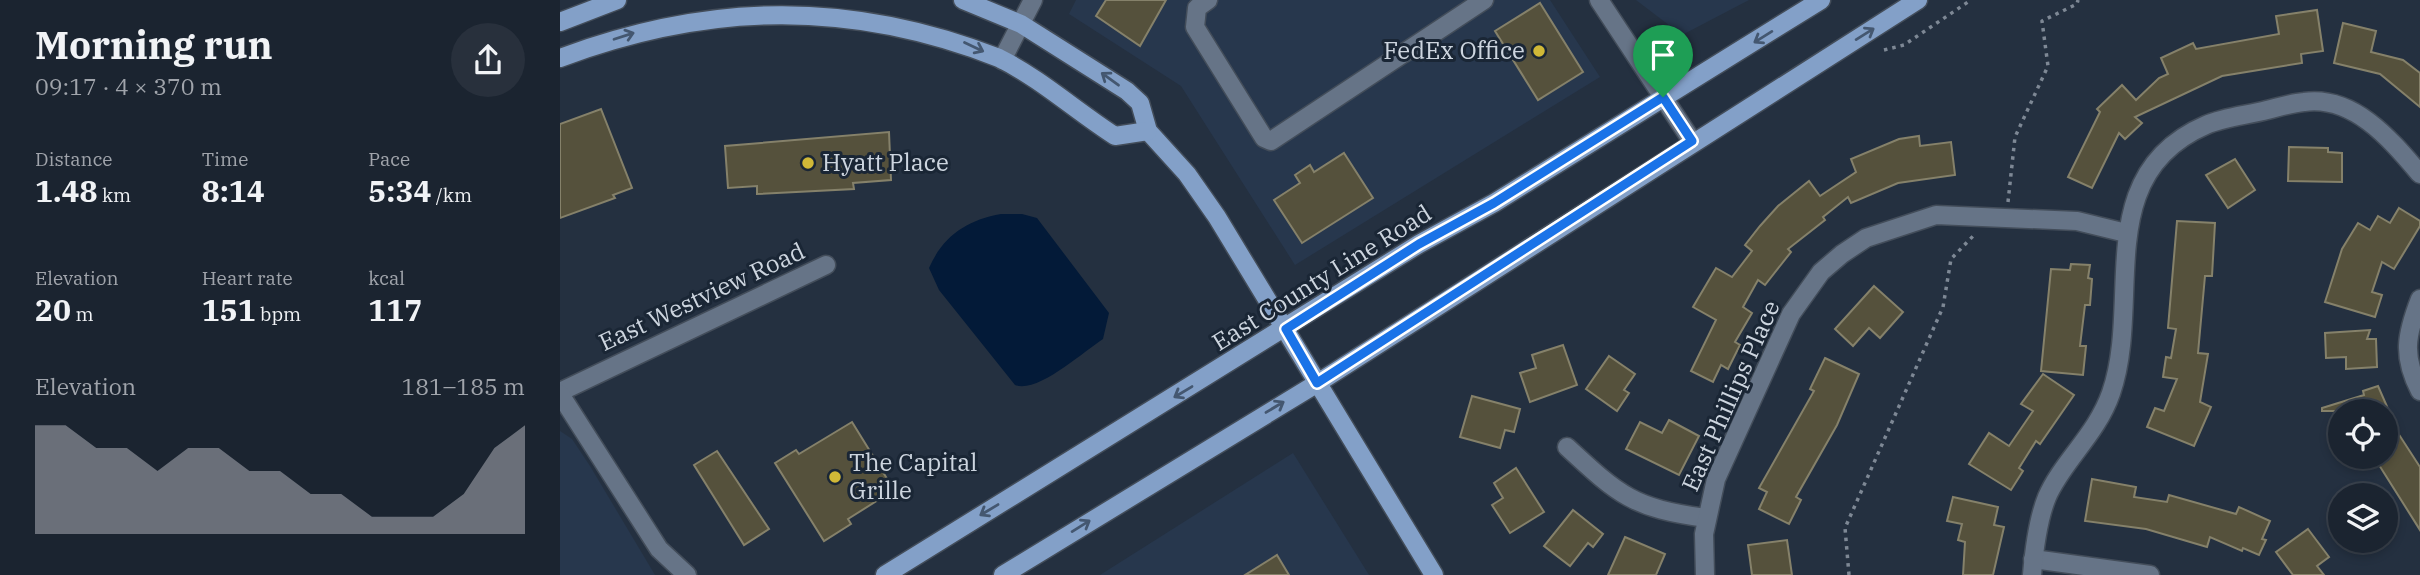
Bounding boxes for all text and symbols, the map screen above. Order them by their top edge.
text: Morning run [35,20,273,69]
button: share [451,23,525,97]
pin [1633,25,1693,97]
one-way arrow [1854,26,1874,40]
one-way arrow [613,28,635,41]
one-way arrow [1753,30,1773,44]
place label: FedEx Office [1383,34,1525,66]
icon: arrive [1644,36,1682,74]
one-way arrow [963,40,984,54]
marker: FedEx Office [1531,43,1547,59]
text: 09:17 · 4 × 370 m [35,71,222,101]
one-way arrow [1101,72,1120,86]
place label: Hyatt Place [822,146,949,178]
text: Distance [35,147,113,171]
text: Time [202,147,248,171]
text: Pace [368,147,410,171]
marker: Hyatt Place [800,155,816,171]
text: 1.48 [35,171,97,210]
text: 8:14 [202,171,265,210]
text: 5:34 [368,171,431,210]
text: km [97,183,131,207]
text: /km [431,183,472,207]
street label: East County Line Road [1206,197,1437,358]
street label: East Westview Road [593,234,810,358]
text: Elevation [35,266,119,290]
text: Heart rate [202,266,293,290]
text: kcal [368,266,405,290]
text: 20 [35,290,71,329]
text: 151 [202,290,256,329]
text: 117 [368,290,422,329]
street label: East Phillips Place [1674,295,1787,496]
text: m [71,302,94,326]
text: bpm [256,302,301,326]
text: Elevation [35,371,136,401]
text: 181–185 m [401,371,525,401]
one-way arrow [1173,386,1193,400]
map controls [2328,399,2398,553]
button: locate [2328,399,2398,469]
one-way arrow [1265,400,1285,414]
place label: The Capital Grille [849,446,978,506]
marker: The Capital Grille [827,469,843,485]
button: layers [2328,483,2398,553]
one-way arrow [979,504,999,518]
one-way arrow [1071,518,1091,532]

